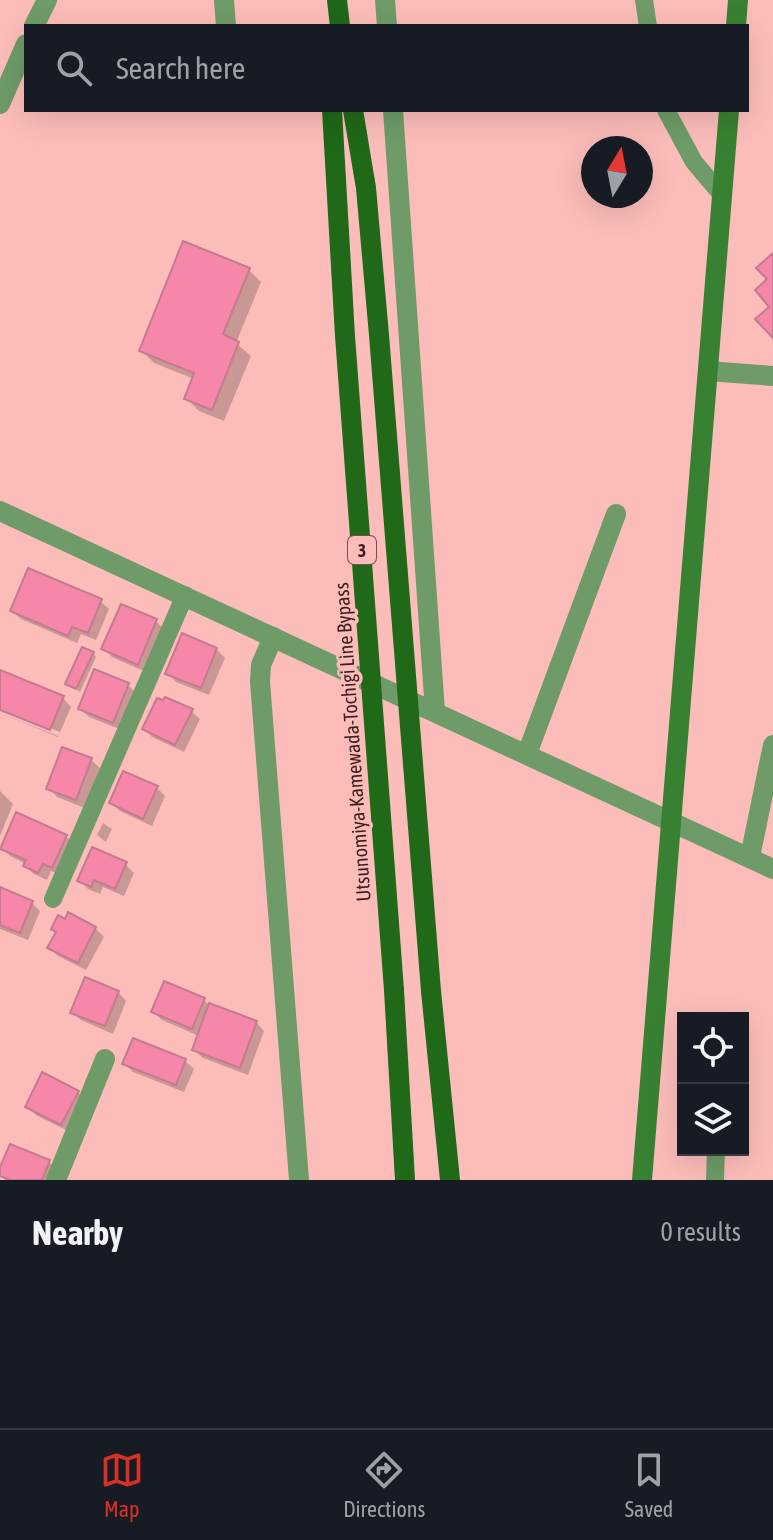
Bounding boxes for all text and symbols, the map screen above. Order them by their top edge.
search box [24,24,749,112]
icon: search [52,46,96,90]
text: Search here [116,51,245,85]
north arrow [581,136,653,208]
road number: 3 [348,536,376,564]
street label: Utsunomiya-Kamewada-Tochigi Line Bypass [329,582,375,902]
map controls [677,1012,749,1156]
button: locate [677,1012,749,1084]
button: layers [677,1084,749,1156]
text: Nearby [32,1213,123,1252]
text: 0 results [660,1217,741,1247]
tab: Map [100,1448,144,1522]
tab: Directions [343,1448,425,1522]
tab: Saved [625,1448,673,1522]

